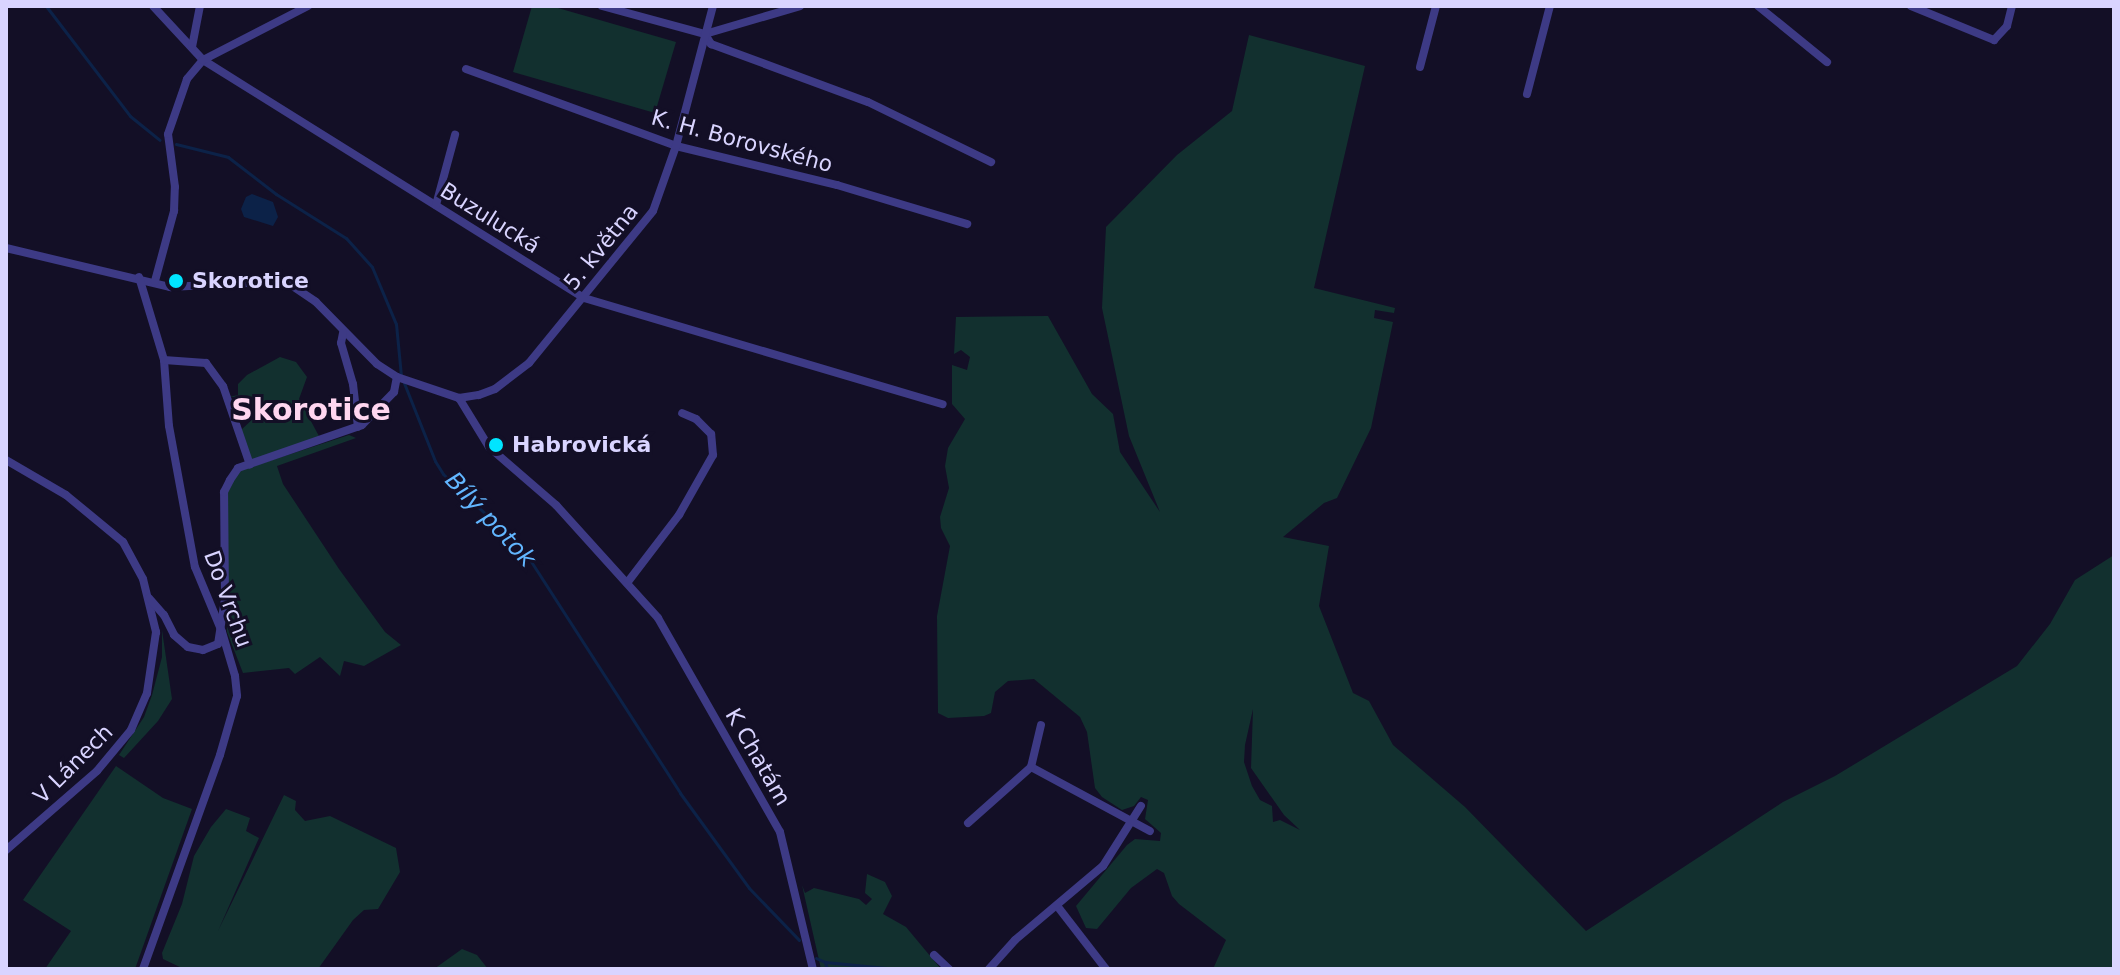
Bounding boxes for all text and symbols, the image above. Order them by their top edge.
street label: K. H. Borovského [649,104,835,178]
street label: Buzulucká [435,177,545,259]
street label: 5. května [558,199,644,295]
place label: Skorotice [192,268,309,294]
marker: Skorotice [167,272,185,290]
district label: Skorotice [231,392,391,428]
place label: Habrovická [512,432,651,458]
marker: Habrovická [487,436,505,454]
water label: Bílý potok [439,466,541,574]
street label: Do Vrchu [198,547,258,651]
street label: K Chatám [720,704,796,810]
street label: V Lánech [28,719,118,809]

